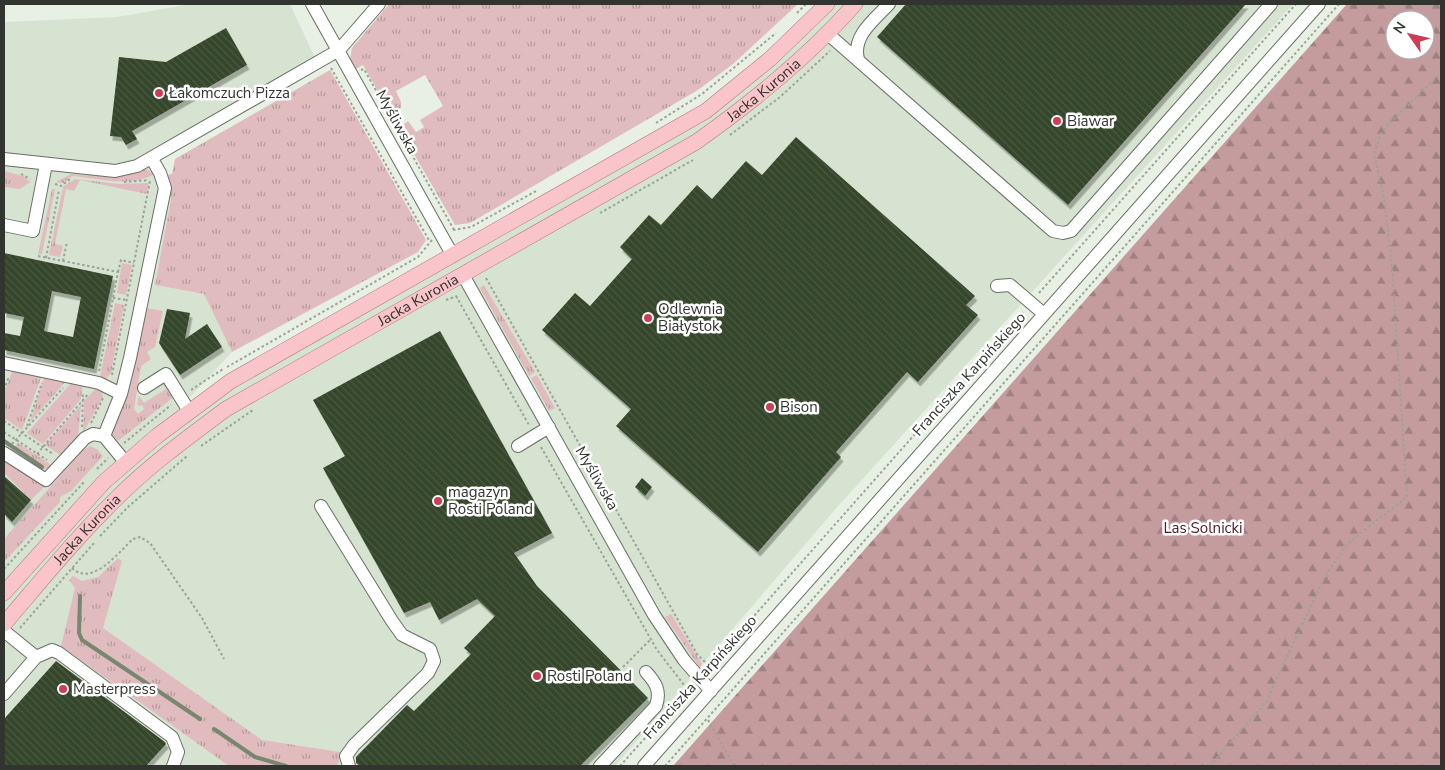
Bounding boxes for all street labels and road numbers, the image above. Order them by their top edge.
street label: Jacka Kuronia [722,54,805,127]
street label: Myśliwska [371,86,423,158]
street label: Jacka Kuronia [373,269,462,331]
street label: Franciszka Karpińskiego [908,308,1030,440]
street label: Myśliwska [571,442,623,514]
street label: Jacka Kuronia [48,489,125,570]
street label: Franciszka Karpińskiego [639,611,761,743]

